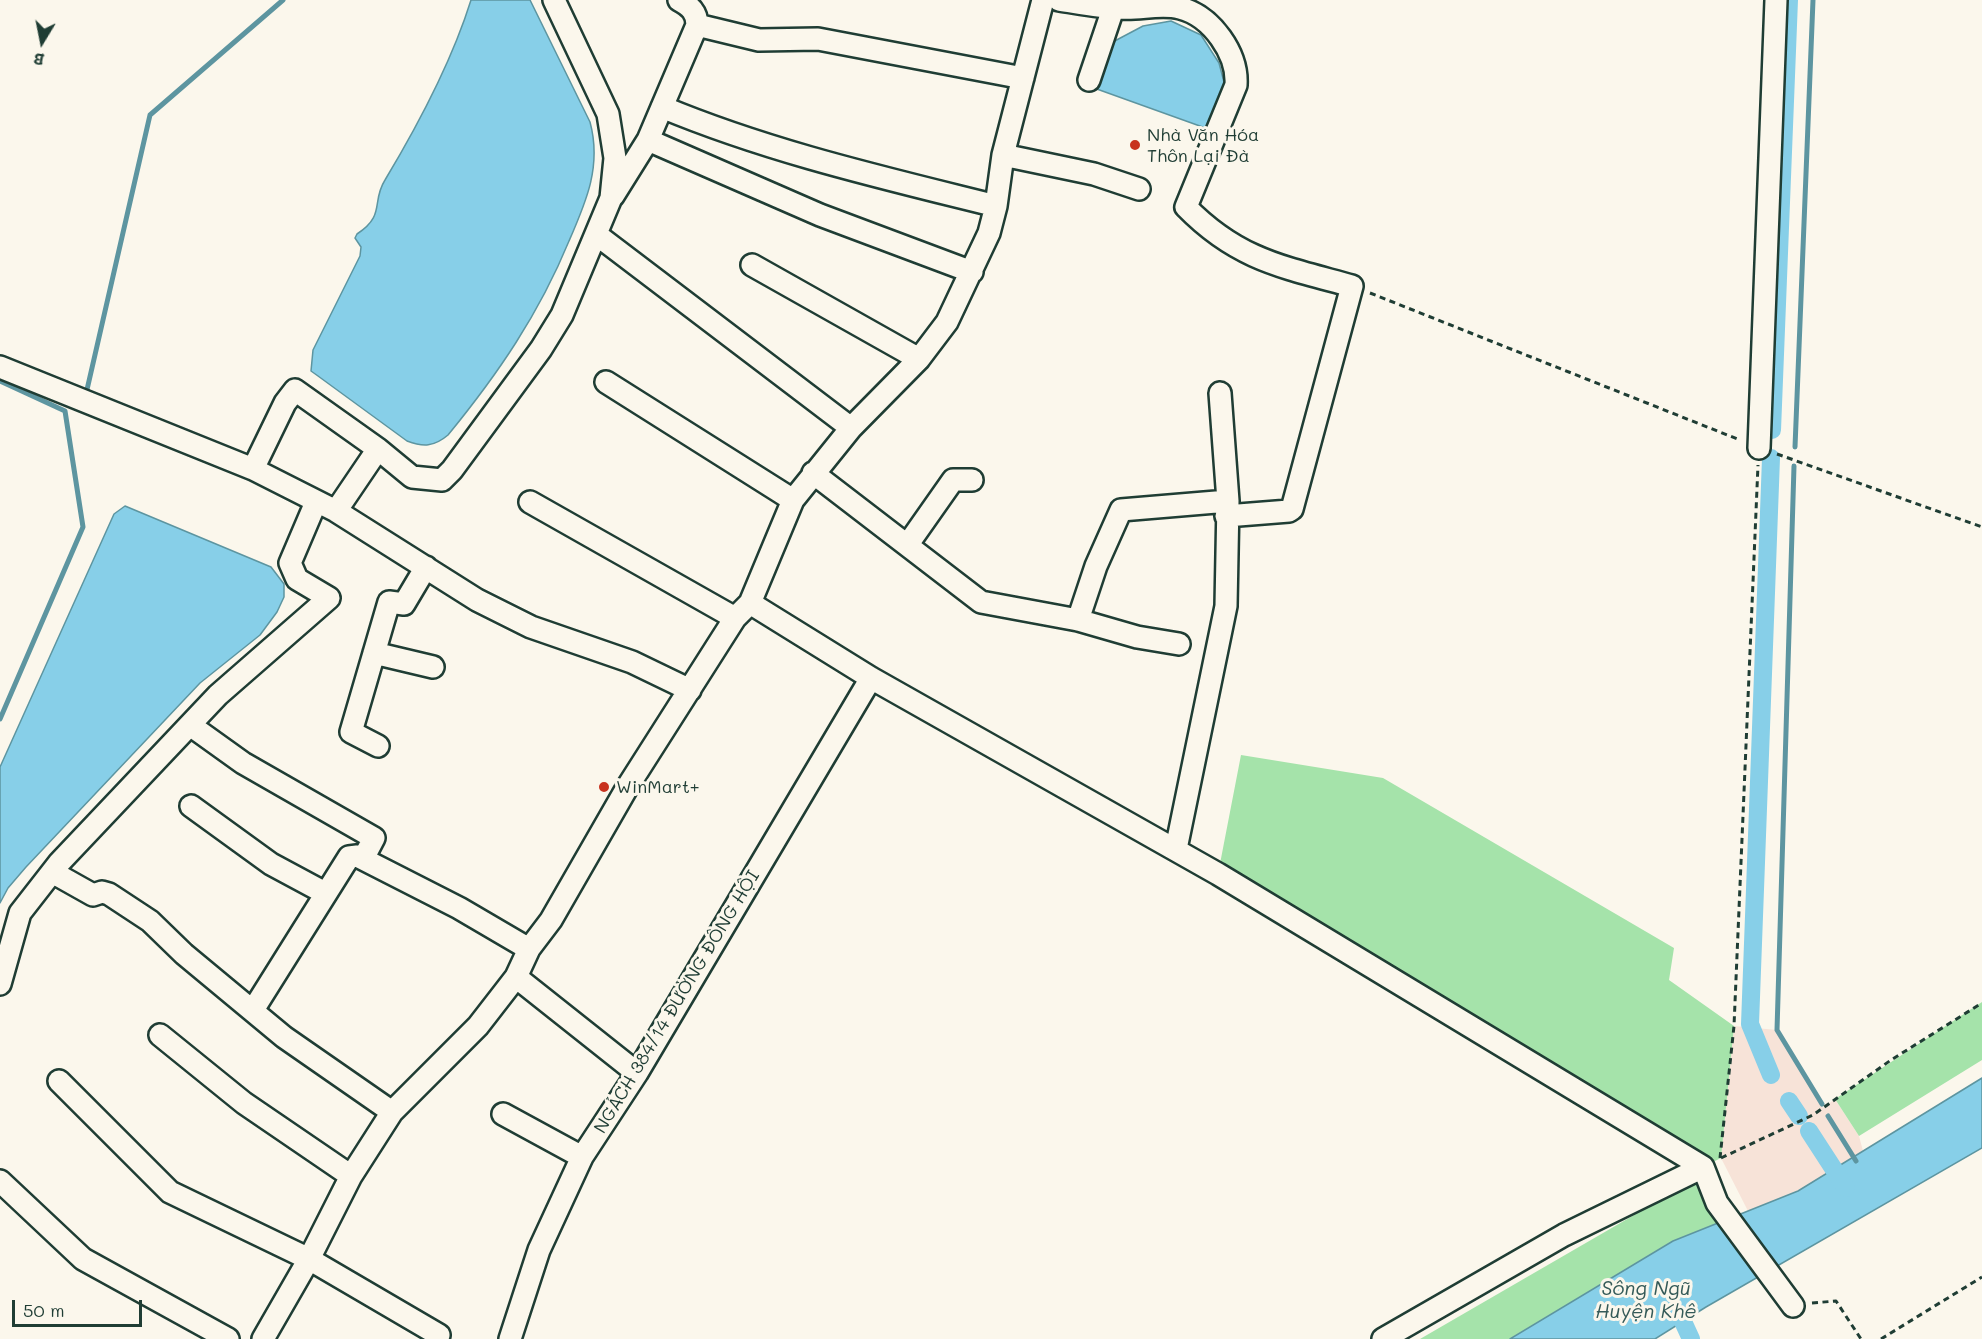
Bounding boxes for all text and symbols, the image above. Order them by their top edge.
north arrow [12,12,72,72]
text: B [32,49,46,71]
place label: Nhà Văn Hóa Thôn Lại Đà [1147,124,1259,166]
marker: Nhà Văn Hóa Thôn Lại Đà [1128,138,1142,152]
place label: WinMart+ [616,776,700,798]
marker: WinMart+ [597,780,611,794]
street label: NGÁCH 384/14 ĐƯỜNG ĐÔNG HỘI [590,867,764,1137]
water label: Sông Ngũ Huyện Khê [1595,1277,1697,1324]
scale bar [15,1288,146,1326]
text: 50 m [23,1298,65,1322]

